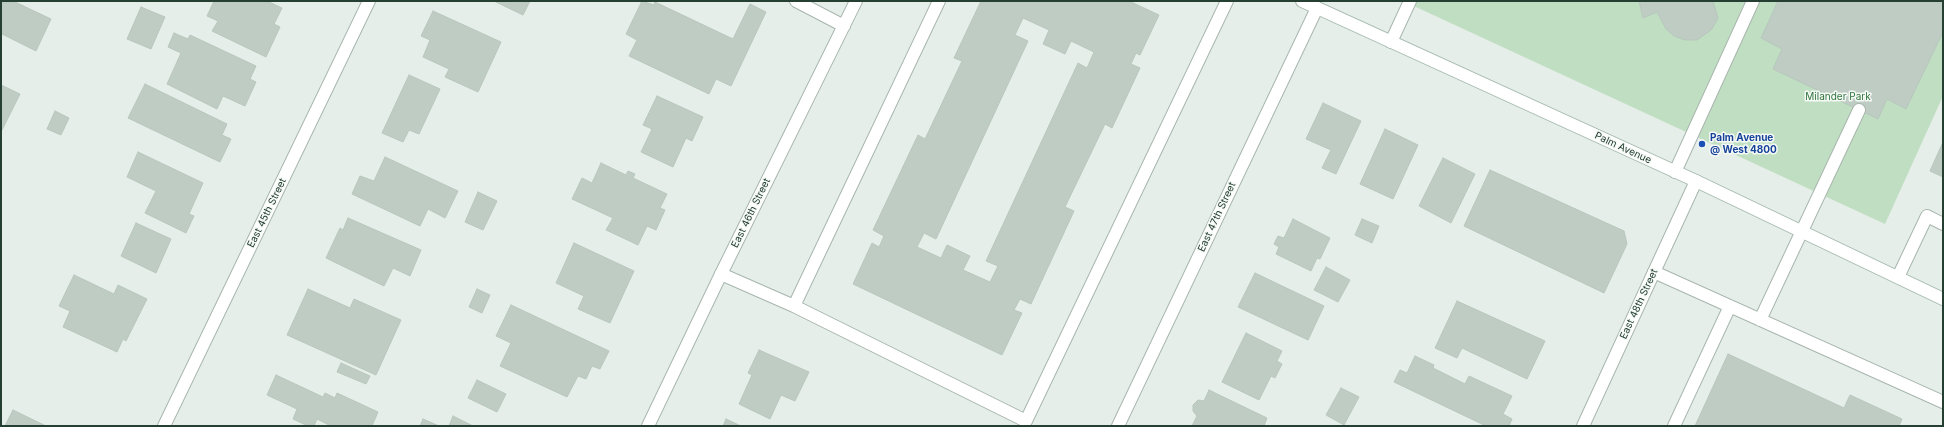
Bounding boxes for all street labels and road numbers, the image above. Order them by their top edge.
street label: Palm Avenue [1593,130,1653,166]
street label: East 45th Street [245,176,289,250]
street label: East 46th Street [729,176,773,250]
street label: East 47th Street [1196,180,1238,254]
street label: East 48th Street [1618,267,1660,341]

